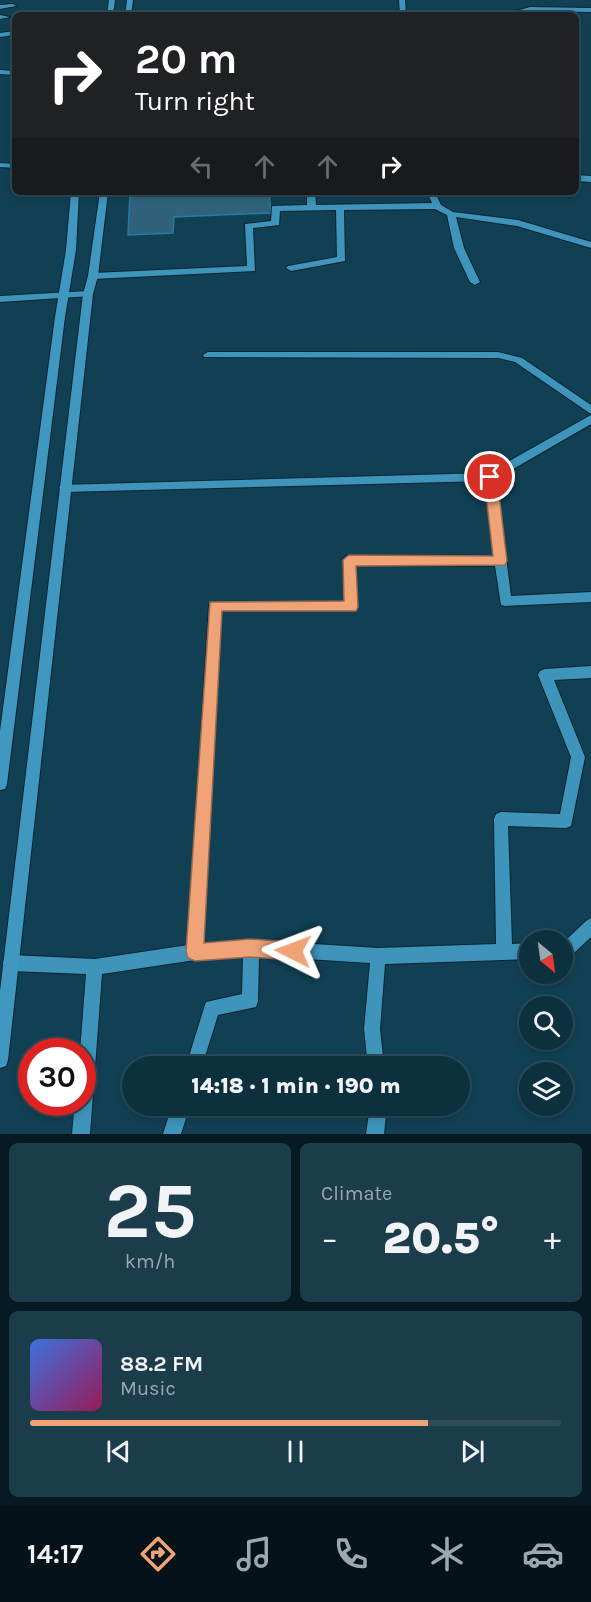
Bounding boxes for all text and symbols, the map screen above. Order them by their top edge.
text: 20 m [135,34,237,84]
icon: right [36,36,114,114]
text: Turn right [135,85,255,117]
icon: left [185,150,218,183]
icon: ahead [248,150,281,183]
icon: ahead [311,150,344,183]
icon: right [374,150,407,183]
pin [464,451,515,502]
icon: arrive [473,460,506,493]
position arrow [261,919,325,983]
north arrow [519,930,573,984]
map controls [519,930,573,1116]
button: search [519,996,573,1050]
speed limit sign: 30 [18,1038,96,1116]
button: layers [519,1062,573,1116]
text: 14:18 · 1 min · 190 m [191,1073,401,1099]
text: 25 [104,1165,196,1257]
text: Climate [321,1182,392,1205]
text: 20.5° [383,1212,499,1264]
text: − [321,1219,338,1257]
text: + [544,1219,561,1257]
text: km/h [125,1250,175,1273]
text: 88.2 FM [120,1351,203,1377]
text: Music [120,1377,176,1400]
icon: previous [102,1435,135,1468]
icon: pause [279,1435,312,1468]
icon: next [456,1435,489,1468]
icon: directions [137,1533,179,1575]
icon: music [233,1533,275,1575]
icon: phone [330,1533,372,1575]
icon: climate [426,1533,468,1575]
icon: car [522,1533,564,1575]
text: 14:17 [27,1538,83,1570]

